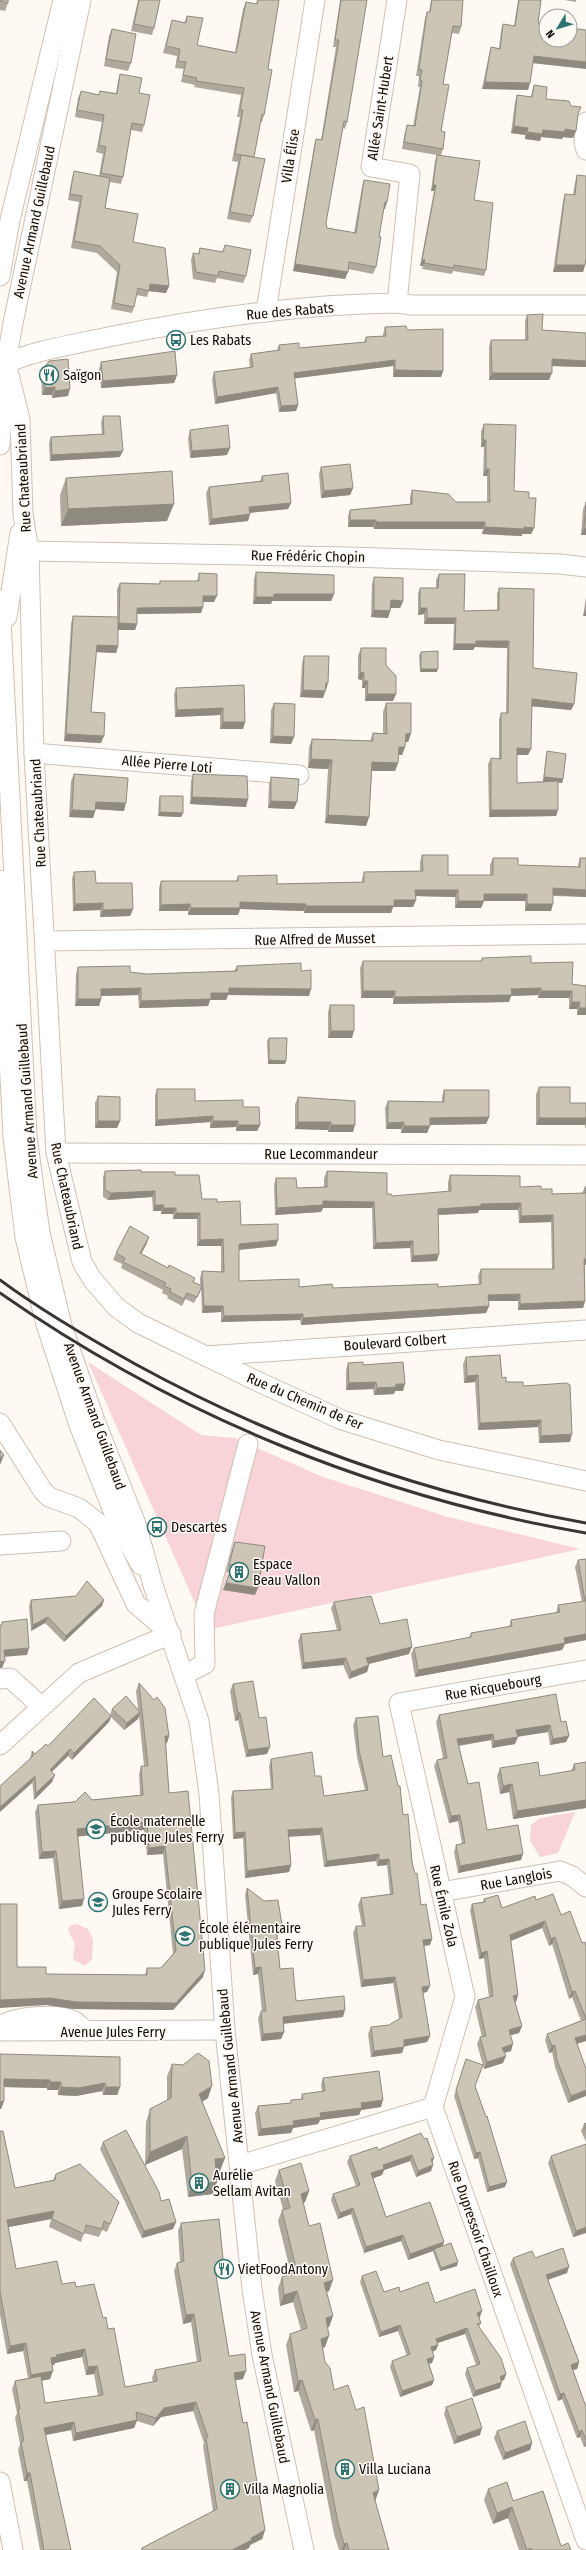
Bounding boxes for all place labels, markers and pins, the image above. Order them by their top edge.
bus stop icon: Les Rabats [165,329,187,351]
place label: Les Rabats [190,332,251,349]
restaurant icon: Saïgon [38,364,60,386]
place label: Saïgon [63,367,101,384]
bus stop icon: Descartes [146,1516,168,1538]
place label: Descartes [171,1519,227,1536]
place label: Espace Beau Vallon [253,1556,320,1589]
building icon: Espace Beau Vallon [228,1561,250,1583]
place label: École maternelle publique Jules Ferry [110,1812,225,1846]
school or university icon: École maternelle publique Jules Ferry [85,1818,107,1840]
place label: Groupe Scolaire Jules Ferry [112,1886,202,1919]
school or university icon: Groupe Scolaire Jules Ferry [87,1891,109,1913]
place label: École élémentaire publique Jules Ferry [199,1919,314,1953]
school or university icon: École élémentaire publique Jules Ferry [174,1925,196,1947]
place label: Aurélie Sellam Avitan [213,2167,291,2200]
building icon: Aurélie Sellam Avitan [188,2172,210,2194]
restaurant icon: VietFoodAntony [213,2258,235,2280]
place label: VietFoodAntony [238,2261,329,2278]
building icon: Villa Luciana [334,2458,356,2480]
place label: Villa Luciana [359,2461,431,2478]
building icon: Villa Magnolia [219,2478,241,2500]
place label: Villa Magnolia [244,2481,324,2498]

